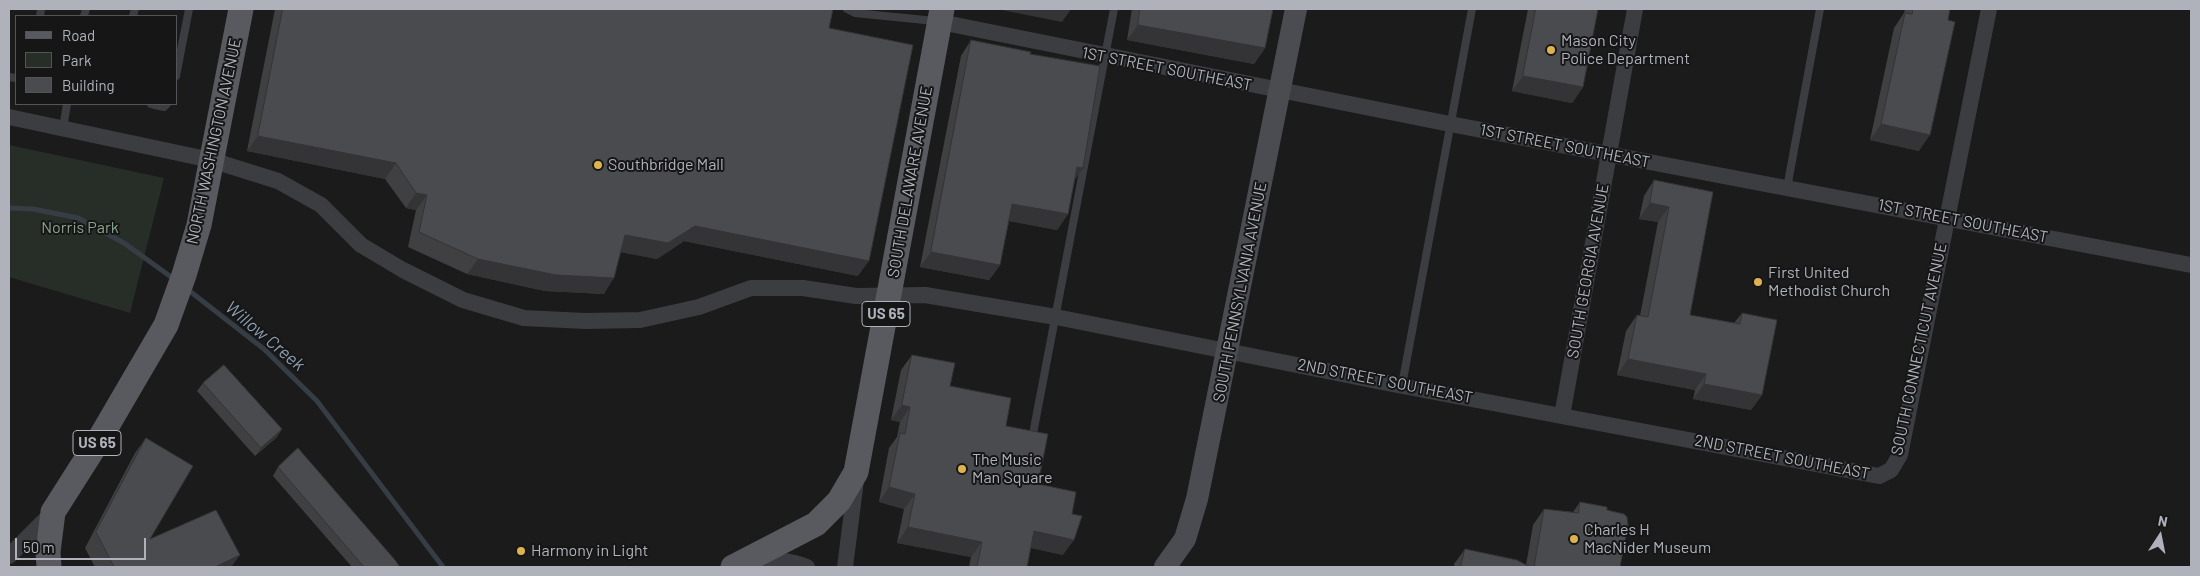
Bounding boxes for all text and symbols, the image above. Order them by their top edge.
legend [15,15,178,105]
text: Road [62,26,95,44]
place label: Mason City Police Department [1561,31,1690,69]
street label: NORTH WASHINGTON AVENUE [183,36,245,246]
street label: 1ST STREET SOUTHEAST [1080,43,1254,95]
marker: Mason City Police Department [1545,44,1557,56]
text: Park [62,51,91,69]
text: Building [62,76,115,94]
street label: SOUTH DELAWARE AVENUE [884,85,936,279]
street label: 1ST STREET SOUTHEAST [1478,120,1652,172]
place label: Southbridge Mall [608,155,724,175]
marker: Southbridge Mall [592,159,604,171]
street label: SOUTH PENNSYLVANIA AVENUE [1209,180,1271,404]
street label: SOUTH GEORGIA AVENUE [1563,182,1613,360]
street label: 1ST STREET SOUTHEAST [1876,195,2050,247]
park label: Norris Park [41,218,119,238]
street label: SOUTH CONNECTICUT AVENUE [1887,241,1951,457]
place label: First United Methodist Church [1768,263,1890,301]
marker: First United Methodist Church [1752,276,1764,288]
water label: Willow Creek [221,296,309,376]
road number: US 65 [862,302,910,326]
street label: 2ND STREET SOUTHEAST [1296,355,1474,407]
road number: US 65 [73,430,121,456]
street label: 2ND STREET SOUTHEAST [1693,431,1871,483]
place label: The Music Man Square [972,450,1053,488]
marker: The Music Man Square [956,463,968,475]
north arrow [2135,511,2185,561]
text: N [2157,512,2169,530]
place label: Charles H MacNider Museum [1584,520,1711,558]
scale bar [18,528,149,560]
marker: Charles H MacNider Museum [1568,533,1580,545]
text: 50 m [23,538,55,556]
place label: Harmony in Light [531,541,648,561]
marker: Harmony in Light [515,545,527,557]

